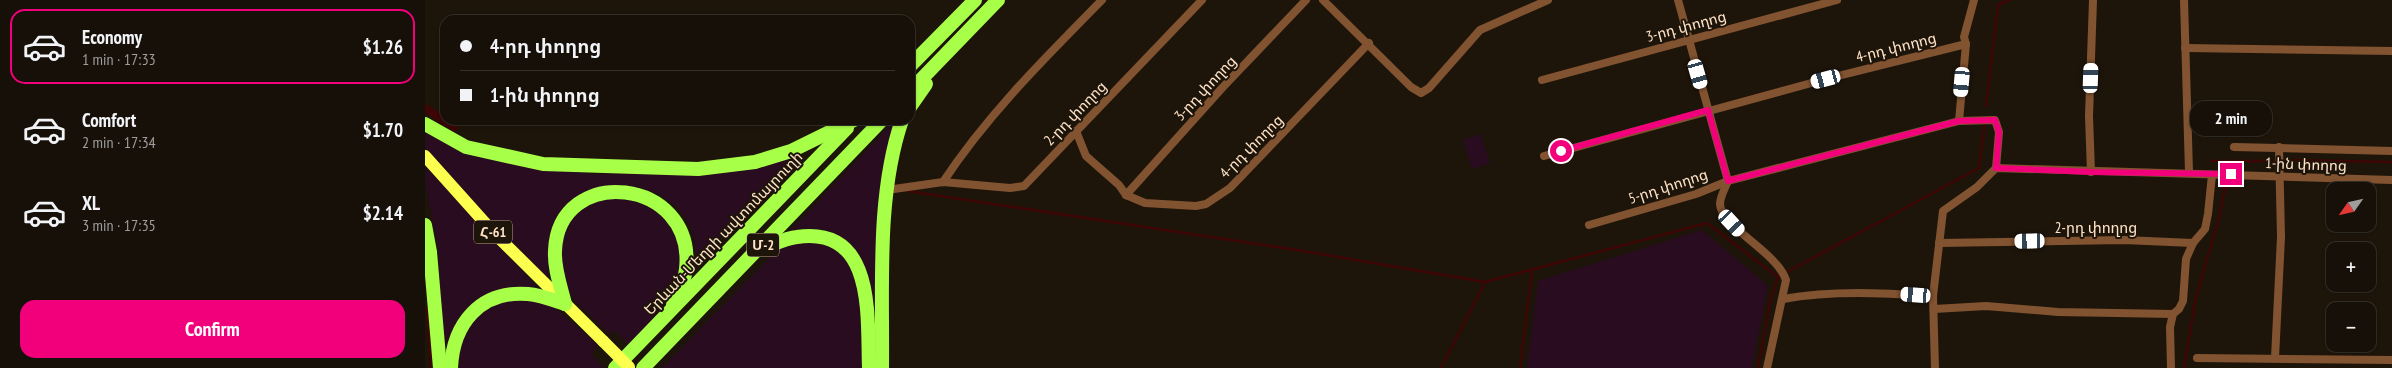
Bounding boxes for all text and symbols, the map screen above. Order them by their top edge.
street label: 3-րդ փողոց [1644,6,1728,46]
icon: car [22,24,67,69]
text: Economy [82,25,142,49]
street label: 4-րդ փողոց [1854,28,1938,66]
text: 4-րդ փողոց [490,34,601,58]
text: $1.26 [363,35,403,59]
text: 1 min · 17:33 [82,49,156,69]
street label: 3-րդ փողոց [1170,51,1240,125]
car [1686,58,1709,90]
car [2082,63,2099,93]
car [1953,66,1970,98]
car [1809,68,1842,90]
street label: 2-րդ փողոց [1040,77,1110,149]
text: 1-ին փողոց [490,83,600,107]
callout: 2 min [2190,101,2272,136]
icon: car [22,107,67,152]
text: Comfort [82,108,136,132]
text: 2 min [2215,108,2247,128]
street label: 4-րդ փողոց [1215,110,1287,182]
text: $1.70 [363,118,403,142]
text: 2 min · 17:34 [82,132,156,152]
route start [1550,140,1572,162]
street label: Երևան-Մեղրի ավտոմայրուղի [640,147,806,319]
street label: 1-ին փողոց [2265,153,2347,175]
route end [2220,163,2242,185]
street label: 5-րդ փողոց [1626,164,1710,208]
north arrow [2326,182,2376,232]
map controls [2326,182,2376,352]
icon: car [22,190,67,235]
text: XL [82,191,100,215]
text: $2.14 [363,201,403,225]
car [1716,207,1747,239]
text: 3 min · 17:35 [82,215,156,235]
street label: 2-րդ փողոց [2055,218,2137,237]
road number: Հ-61 [474,220,512,243]
car [2014,233,2045,249]
road number: Մ-2 [747,234,779,256]
button: + [2326,242,2376,292]
car [1900,286,1931,304]
button: Confirm [20,300,405,358]
button: − [2326,302,2376,352]

